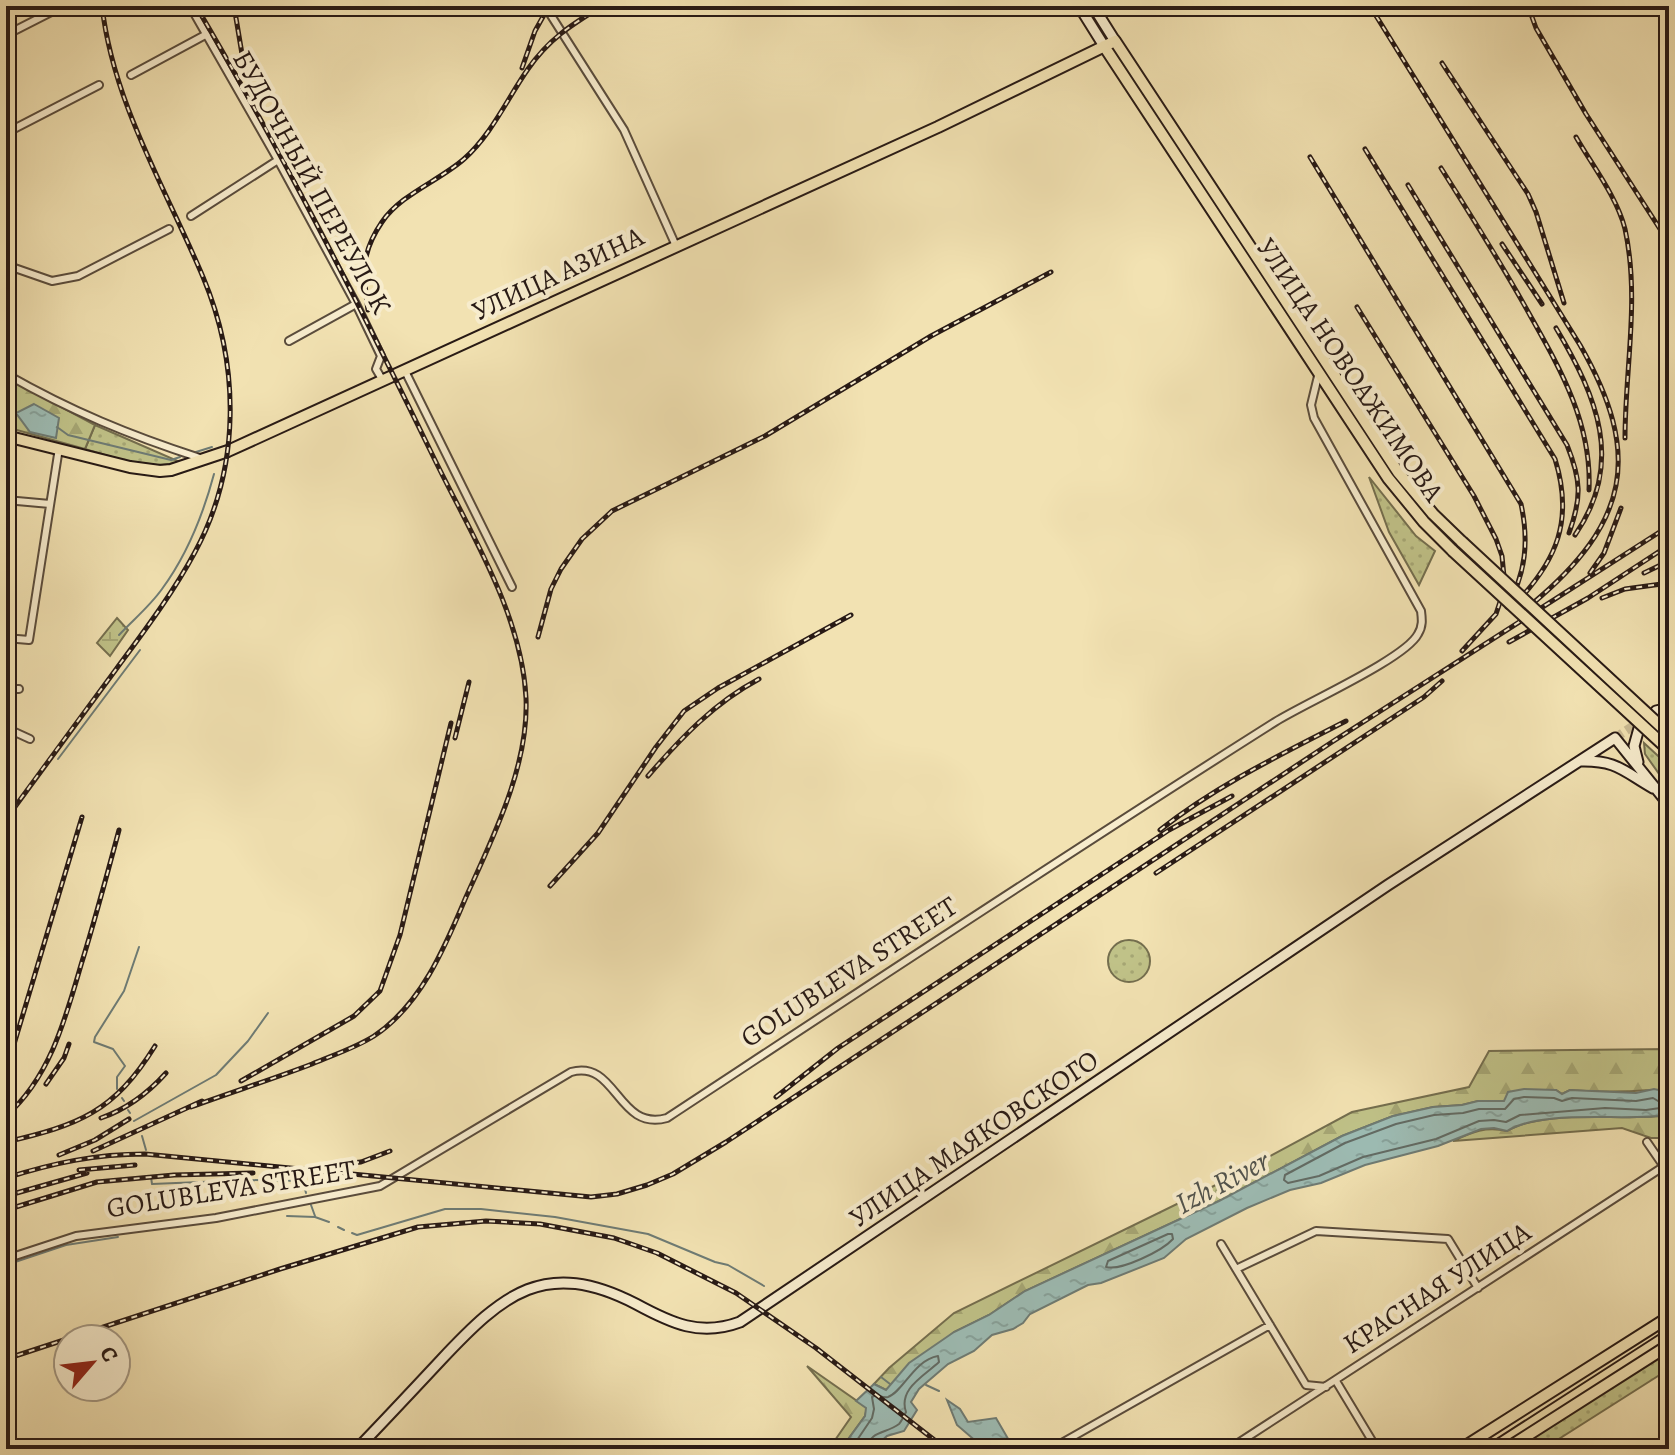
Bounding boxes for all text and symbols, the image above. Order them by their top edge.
street label: БУДОЧНЫЙ ПЕРЕУЛОК [224,43,400,321]
street label: УЛИЦА АЗИНА [466,217,651,330]
street label: УЛИЦА НОВОАЖИМОВА [1247,230,1453,510]
street label: GOLUBLEVA STREET [733,888,965,1056]
street label: УЛИЦА МАЯКОВСКОГО [842,1041,1106,1237]
water label: Izh River [1168,1140,1277,1223]
street label: GOLUBLEVA STREET [104,1151,358,1227]
street label: КРАСНАЯ УЛИЦА [1336,1213,1539,1363]
north arrow [52,1323,132,1403]
text: С [92,1341,125,1367]

